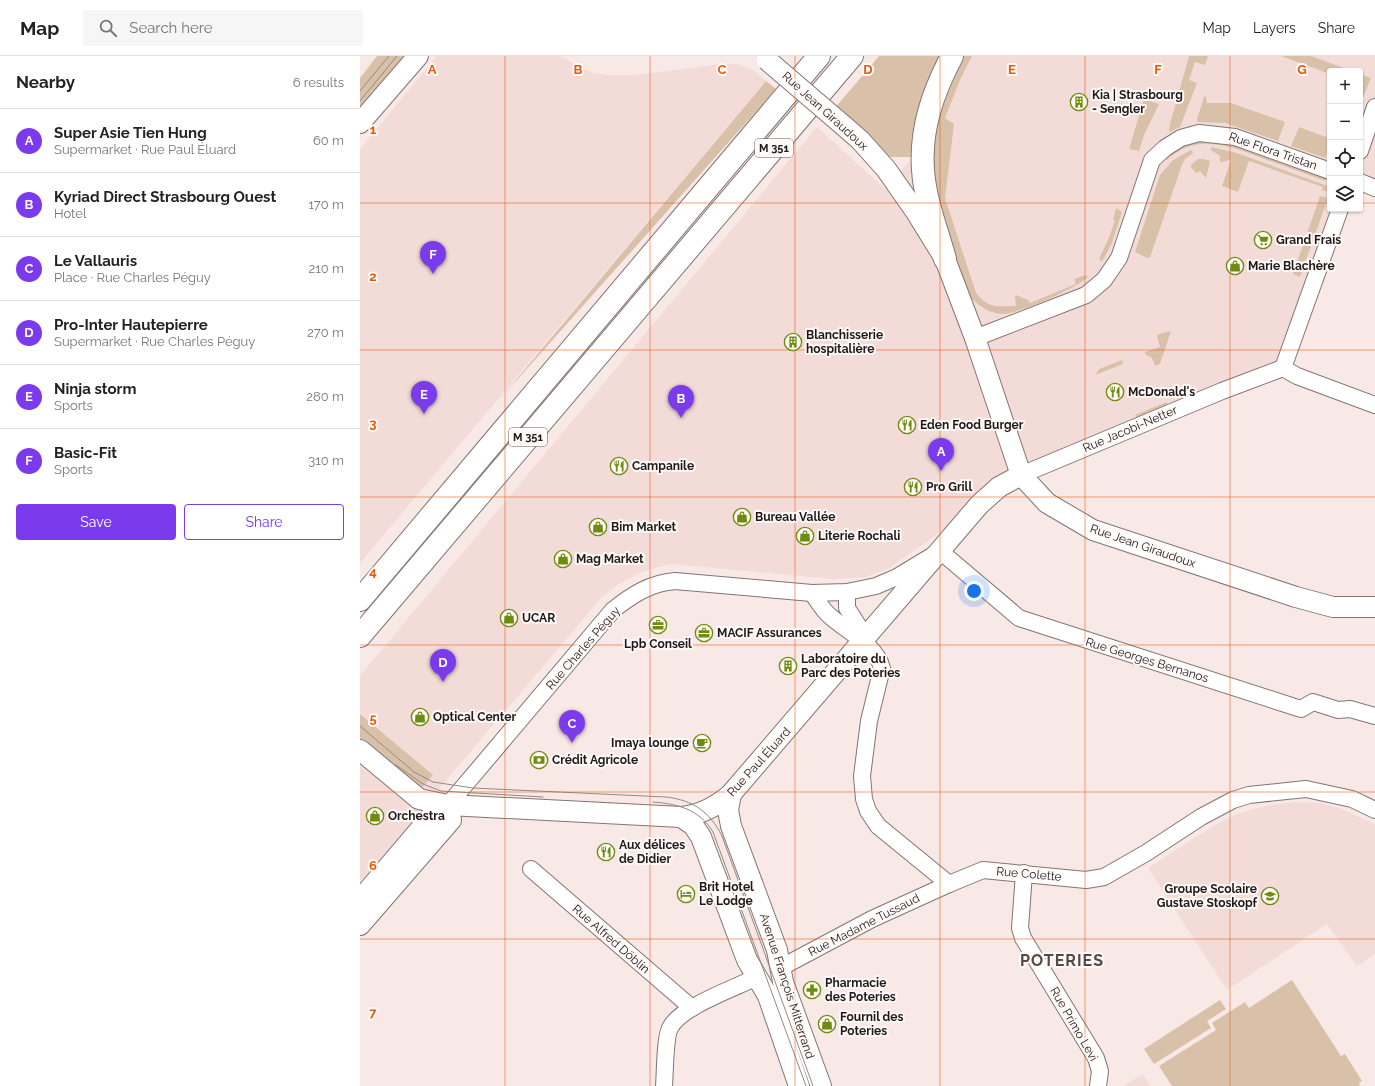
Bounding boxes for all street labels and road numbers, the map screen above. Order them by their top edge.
street label: Rue Jean Giraudoux [779,69,871,153]
street label: Rue Flora Tristan [1227,129,1319,173]
road number: M 351 [755,139,793,157]
street label: Rue Jacobi-Netter [1081,403,1180,455]
road number: M 351 [509,428,547,446]
street label: Rue Jean Giraudoux [1088,521,1198,571]
street label: Rue Charles Péguy [543,603,623,692]
street label: Rue Georges Bernanos [1084,635,1210,685]
street label: Rue Paul Éluard [724,725,794,799]
street label: Rue Colette [996,864,1062,884]
street label: Rue Madame Tussaud [806,891,922,959]
street label: Rue Alfred Döblin [570,902,652,976]
street label: Avenue François Mitterrand [757,911,817,1061]
street label: Rue Primo Levi [1047,984,1101,1064]

